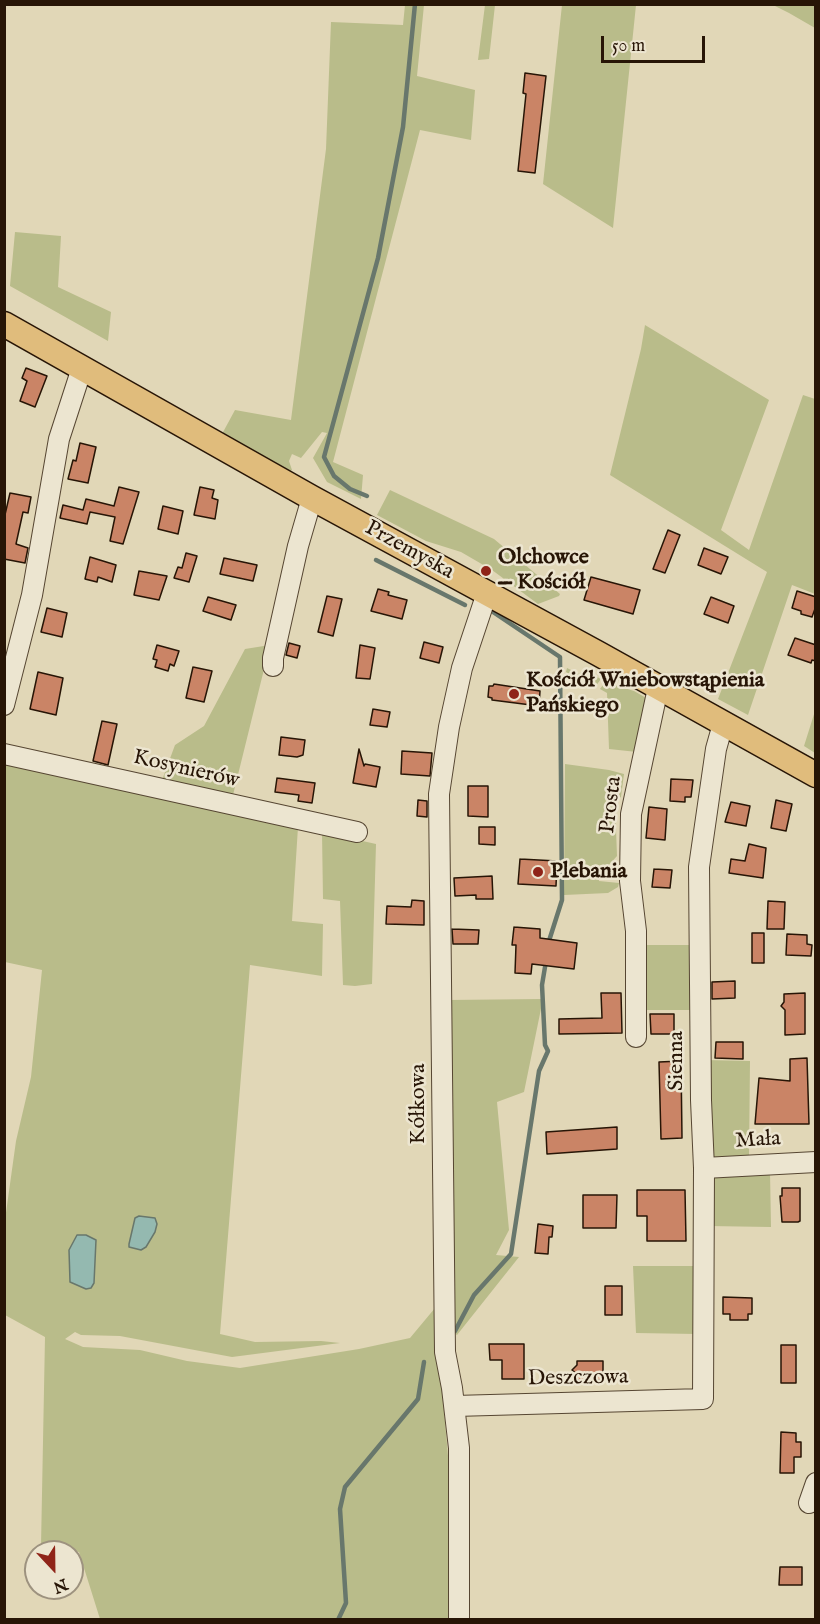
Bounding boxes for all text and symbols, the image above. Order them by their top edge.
scale bar [604,24,708,62]
text: 50 m [612,35,645,58]
street label: Przemyska [360,516,458,586]
place label: Olchowce — Kościół [498,545,589,596]
marker: Olchowce — Kościół [479,564,493,578]
place label: Kościół Wniebowstąpienia Pańskiego [526,668,764,720]
marker: Kościół Wniebowstąpienia Pańskiego [507,687,521,701]
street label: Kosynierów [130,745,242,795]
street label: Prosta [595,775,629,835]
place label: Plebania [550,859,627,885]
marker: Plebania [531,865,545,879]
street label: Sienna [664,1031,690,1091]
street label: Kółkowa [406,1064,432,1144]
street label: Mała [734,1127,782,1155]
street label: Deszczowa [527,1365,629,1393]
north arrow [24,1540,84,1600]
text: N [50,1573,70,1597]

